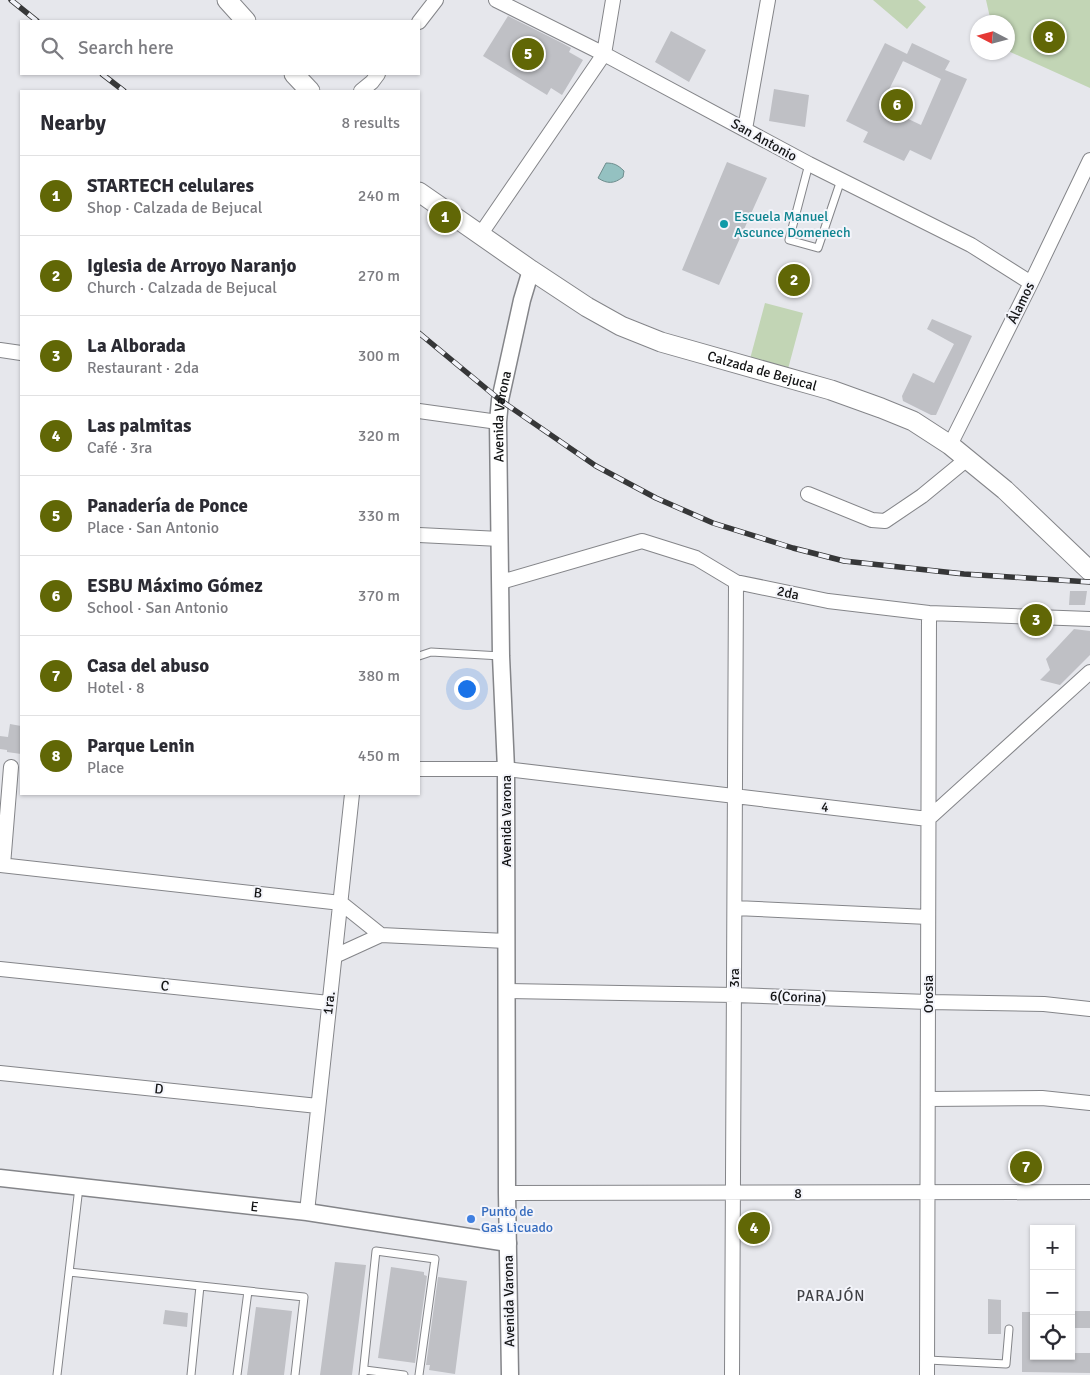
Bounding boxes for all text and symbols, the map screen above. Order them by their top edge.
north arrow [970,15,1015,60]
pin: 8 [1033,18,1065,56]
search box [20,20,420,75]
icon: search [38,34,66,62]
pin: 5 [512,35,544,73]
text: Search here [78,36,174,60]
pin: 6 [881,86,913,124]
text: Nearby [40,110,106,136]
text: 8 results [341,113,400,133]
street label: San Antonio [728,115,800,165]
text: STARTECH celulares [87,174,254,198]
text: 1 [52,186,60,206]
text: 240 m [358,186,400,206]
text: Shop · Calzada de Bejucal [87,198,262,218]
pin: 1 [429,198,461,236]
place label: Escuela Manuel Ascunce Domenech [734,208,851,241]
marker: Escuela Manuel Ascunce Domenech [718,218,730,230]
text: Iglesia de Arroyo Naranjo [87,254,296,278]
pin: 2 [778,261,810,299]
text: 2 [52,266,60,286]
text: 270 m [358,266,400,286]
text: Church · Calzada de Bejucal [87,278,277,298]
street label: Álamos [1004,279,1038,327]
text: La Alborada [87,334,186,358]
text: 3 [52,346,60,366]
text: 300 m [358,346,400,366]
street label: Calzada de Bejucal [706,347,819,394]
text: Restaurant · 2da [87,358,199,378]
street label: Avenida Varona [489,369,515,462]
text: Las palmitas [87,414,191,438]
text: 4 [52,426,60,446]
text: 320 m [358,426,400,446]
text: Café · 3ra [87,438,152,458]
text: Panadería de Ponce [87,494,248,518]
text: 5 [52,506,60,526]
text: 330 m [358,506,400,526]
text: Place · San Antonio [87,518,219,538]
text: ESBU Máximo Gómez [87,574,263,598]
street label: 2da [775,582,801,604]
text: 6 [52,586,60,606]
text: 370 m [358,586,400,606]
text: School · San Antonio [87,598,228,618]
pin: 3 [1020,601,1052,639]
text: Casa del abuso [87,654,209,678]
text: 7 [52,666,60,686]
text: 380 m [358,666,400,686]
your location [454,676,480,702]
text: Hotel · 8 [87,678,145,698]
text: Parque Lenin [87,734,195,758]
text: 8 [52,746,60,766]
text: 450 m [358,746,400,766]
text: Place [87,758,124,778]
street label: Avenida Varona [498,775,515,867]
street label: 4 [820,798,830,816]
street label: B [253,884,263,902]
street label: 3ra [726,968,743,988]
street label: Orosia [920,975,937,1013]
street label: C [160,977,170,995]
street label: 6(Corina) [770,988,826,1006]
street label: 1ra. [319,990,339,1016]
street label: D [154,1080,164,1098]
pin: 7 [1010,1148,1042,1186]
street label: 8 [794,1185,802,1202]
street label: E [250,1197,259,1215]
place label: Punto de Gas Licuado [481,1203,553,1236]
pin: 4 [738,1209,770,1247]
marker: Punto de Gas Licuado [465,1213,477,1225]
map controls [1030,1225,1075,1360]
button: + [1030,1225,1075,1270]
street label: Avenida Varona [500,1255,518,1347]
button: − [1030,1270,1075,1315]
district label: PARAJÓN [797,1286,865,1305]
button: locate [1030,1315,1075,1360]

